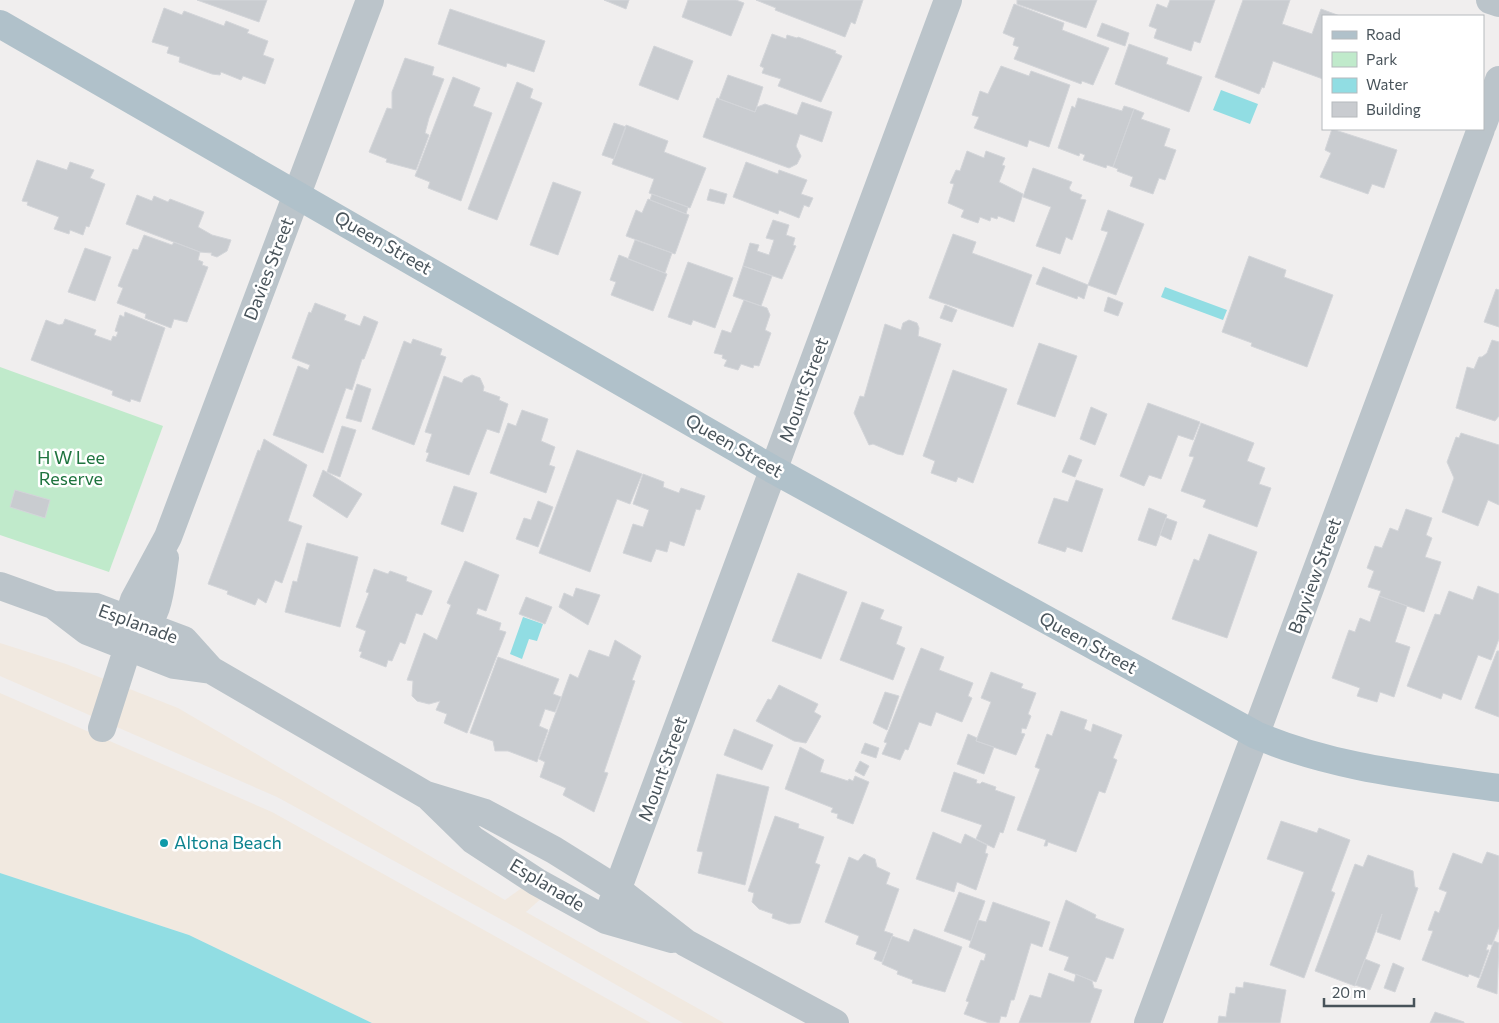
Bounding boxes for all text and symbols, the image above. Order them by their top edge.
legend [1322,15,1484,130]
text: Road [1366,25,1401,43]
text: Park [1366,50,1397,68]
text: Water [1366,75,1408,93]
text: Building [1366,100,1421,118]
street label: Queen Street [331,206,436,279]
street label: Davies Street [238,214,298,323]
street label: Mount Street [774,334,832,445]
street label: Queen Street [682,409,787,482]
park label: H W Lee Reserve [37,446,105,489]
street label: Bayview Street [1283,515,1345,637]
street label: Esplanade [96,599,181,648]
street label: Queen Street [1036,606,1141,678]
street label: Mount Street [633,713,691,824]
place label: Altona Beach [174,831,282,853]
marker: Altona Beach [158,837,170,849]
street label: Esplanade [506,853,589,915]
scale bar [1324,976,1414,1008]
text: 20 m [1332,983,1366,1001]

